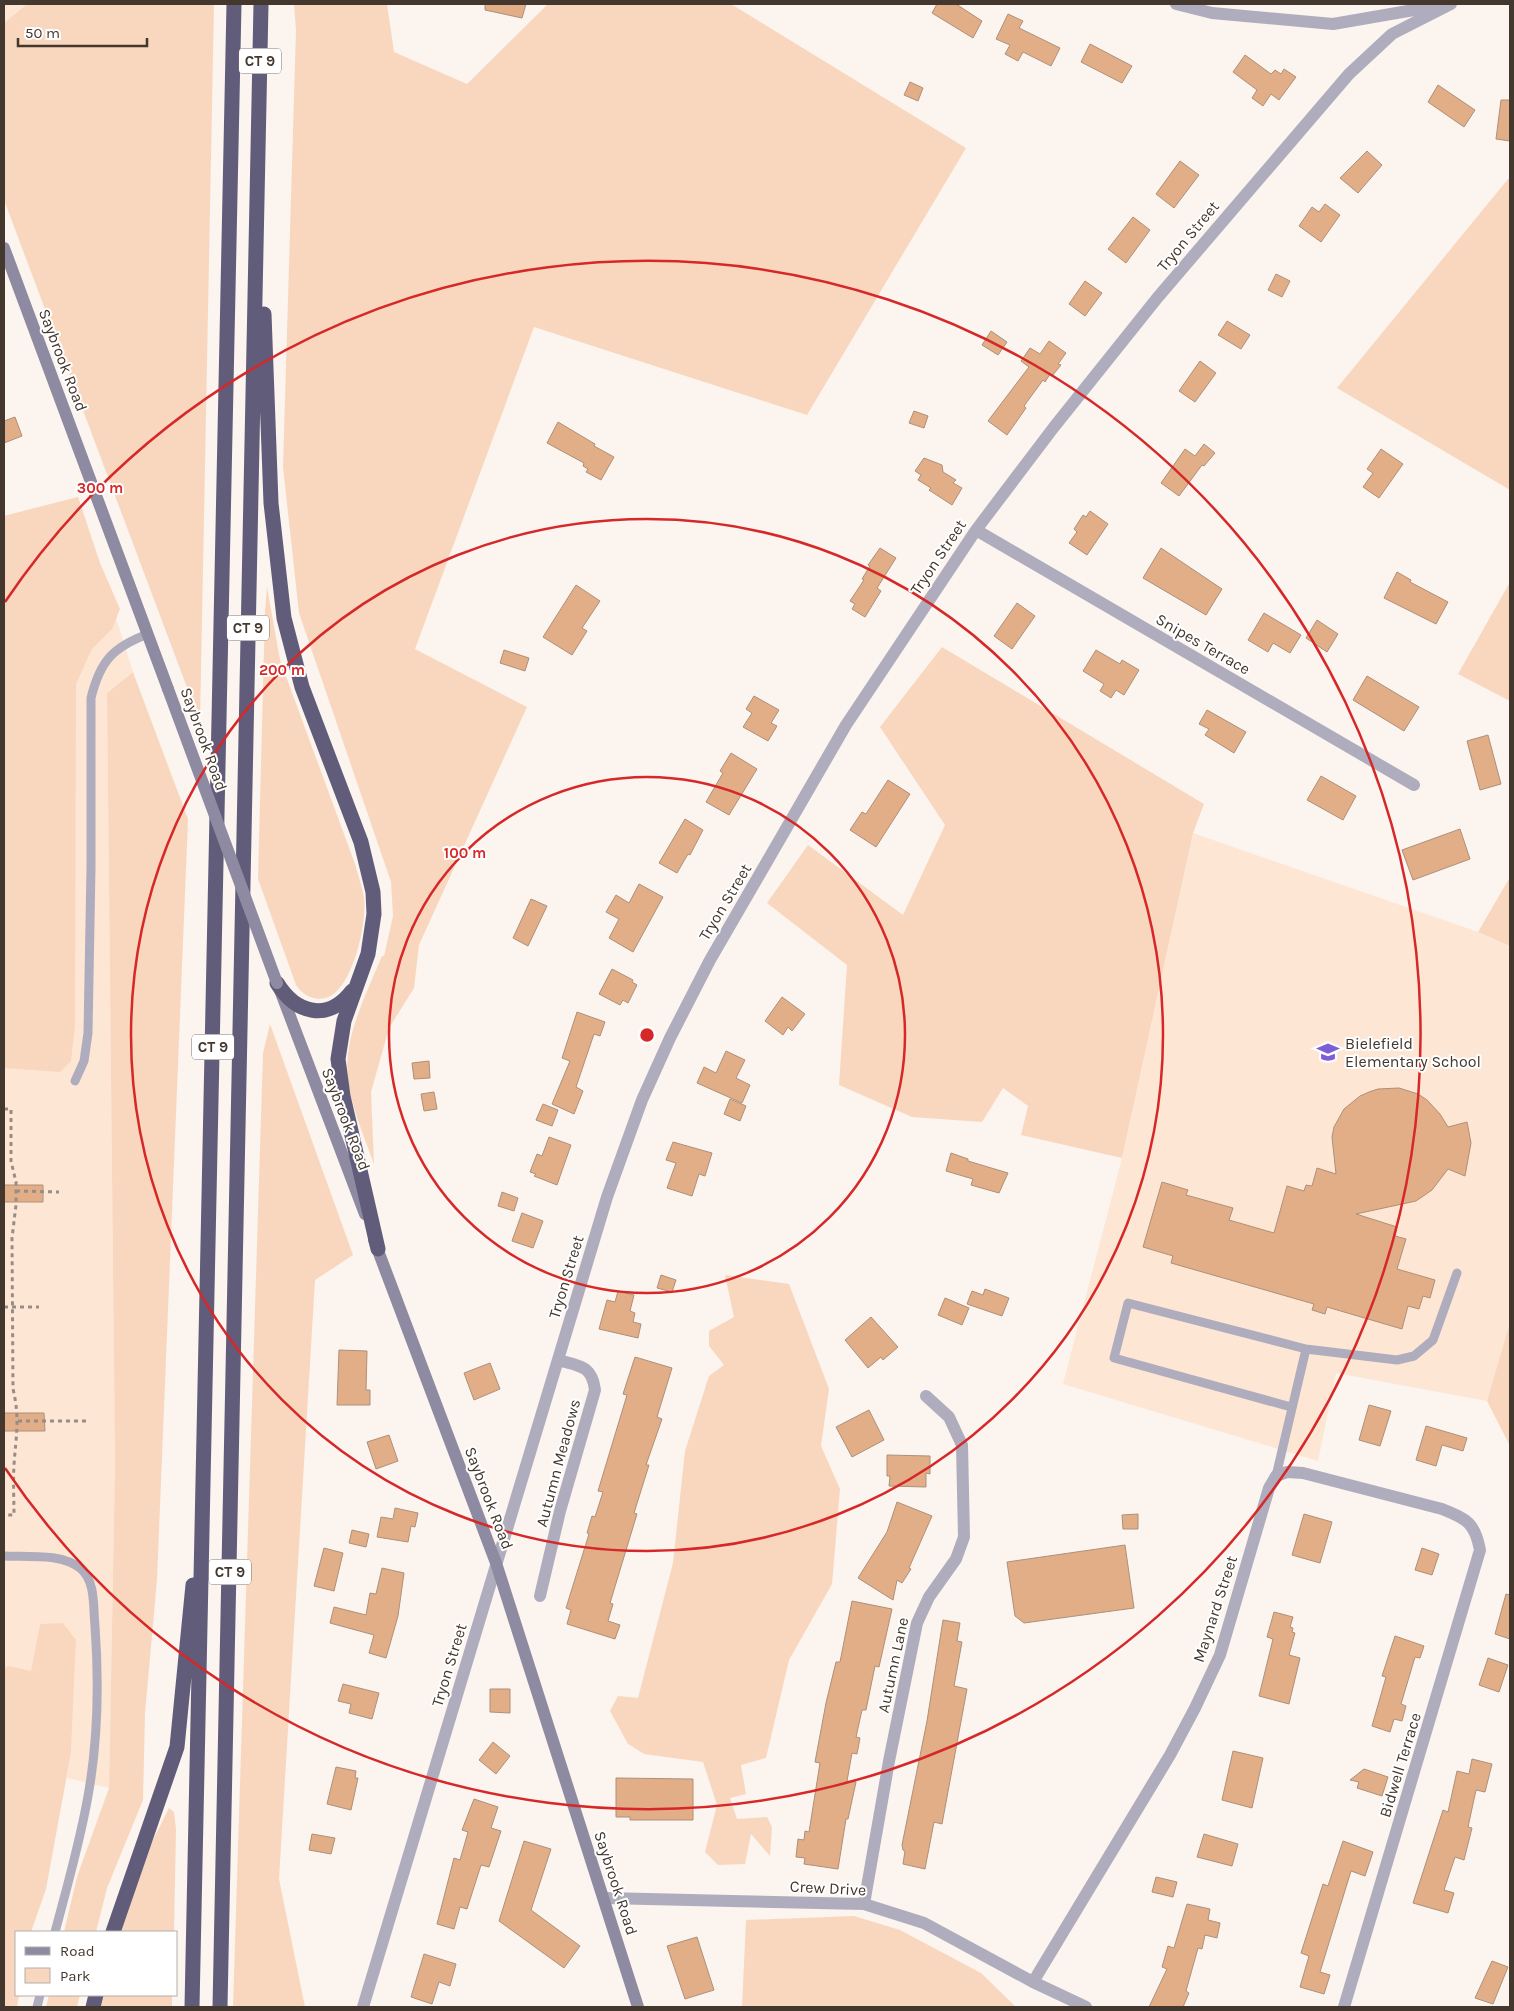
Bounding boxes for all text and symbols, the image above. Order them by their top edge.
scale bar [18,15,146,47]
text: 50 m [25,24,60,42]
road number: CT 9 [239,48,281,74]
street label: Tryon Street [1153,197,1223,275]
street label: Saybrook Road [35,306,91,414]
text: 300 m [77,479,123,497]
street label: Tryon Street [906,516,970,598]
street label: Snipes Terrace [1152,609,1254,679]
road number: CT 9 [227,616,269,640]
text: 200 m [259,661,305,679]
street label: Saybrook Road [177,685,231,793]
text: 100 m [444,844,486,862]
street label: Tryon Street [695,860,755,944]
centre of rings [638,1026,656,1044]
road number: CT 9 [192,1034,234,1060]
place label: Bielefield Elementary School [1345,1034,1481,1071]
school or university icon: Bielefield Elementary School [1315,1039,1341,1065]
street label: Saybrook Road [318,1065,374,1173]
street label: Tryon Street [544,1233,588,1321]
street label: Autumn Meadows [532,1397,584,1529]
street label: Saybrook Road [461,1444,517,1552]
street label: Maynard Street [1189,1553,1241,1665]
road number: CT 9 [209,1560,251,1584]
street label: Autumn Lane [874,1616,912,1714]
street label: Tryon Street [427,1621,471,1709]
street label: Bidwell Terrace [1375,1710,1425,1820]
street label: Saybrook Road [590,1829,642,1937]
street label: Crew Drive [789,1877,867,1899]
legend [15,1931,178,1996]
text: Road [60,1942,95,1960]
text: Park [60,1967,90,1985]

